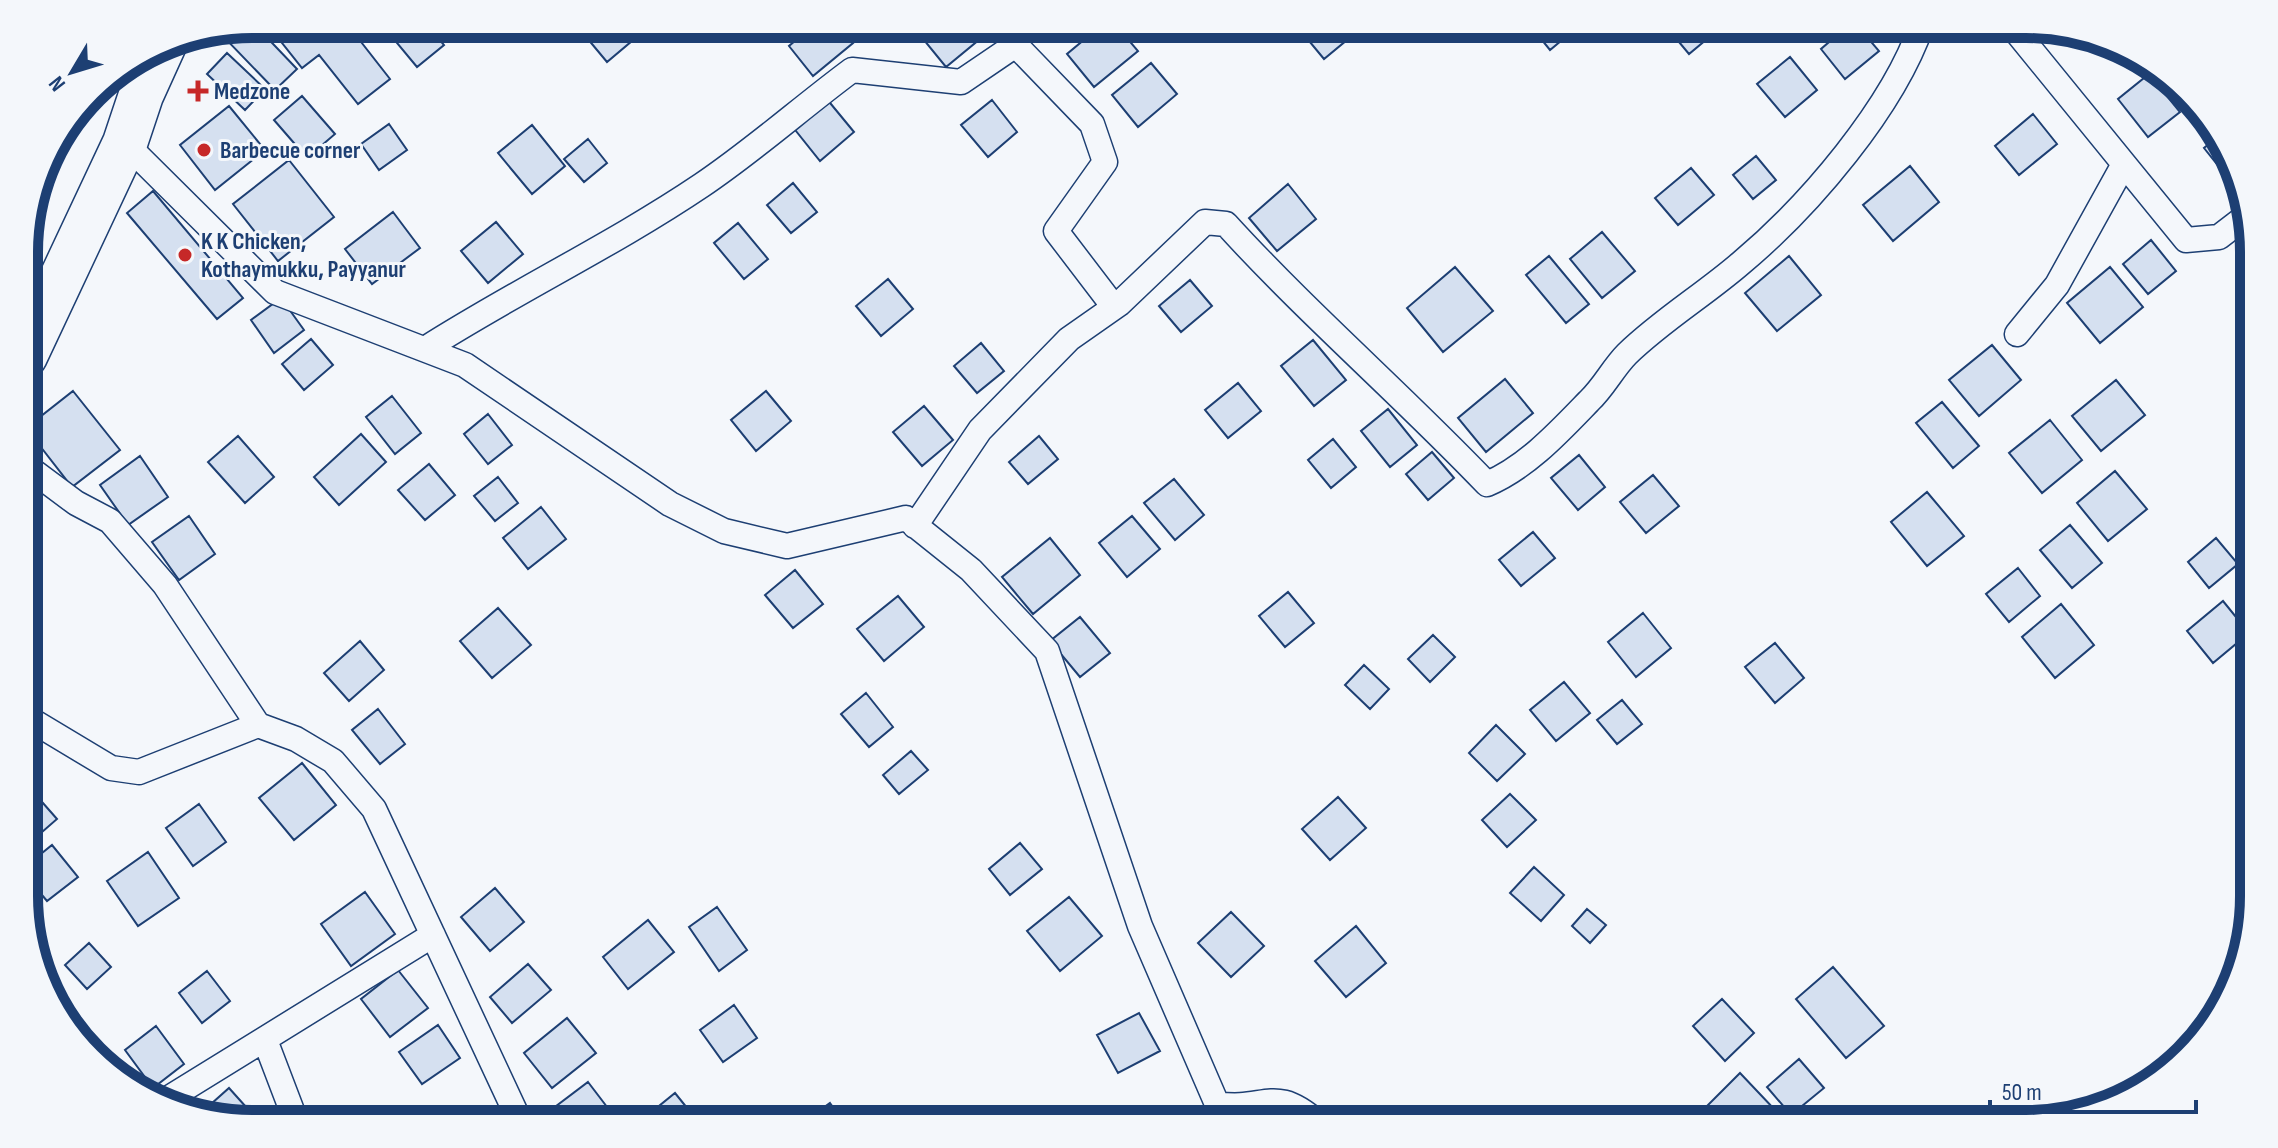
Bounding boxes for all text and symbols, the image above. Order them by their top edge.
north arrow [32,32,112,112]
text: N [43,70,72,96]
place label: Medzone [214,77,290,106]
marker: Medzone [189,82,207,100]
place label: Barbecue corner [220,136,361,165]
marker: Barbecue corner [195,141,213,159]
place label: K K Chicken, Kothaymukku, Payyanur [201,227,406,284]
marker: K K Chicken, Kothaymukku, Payyanur [176,246,194,264]
scale bar [1990,1064,2196,1114]
text: 50 m [2002,1078,2042,1107]

